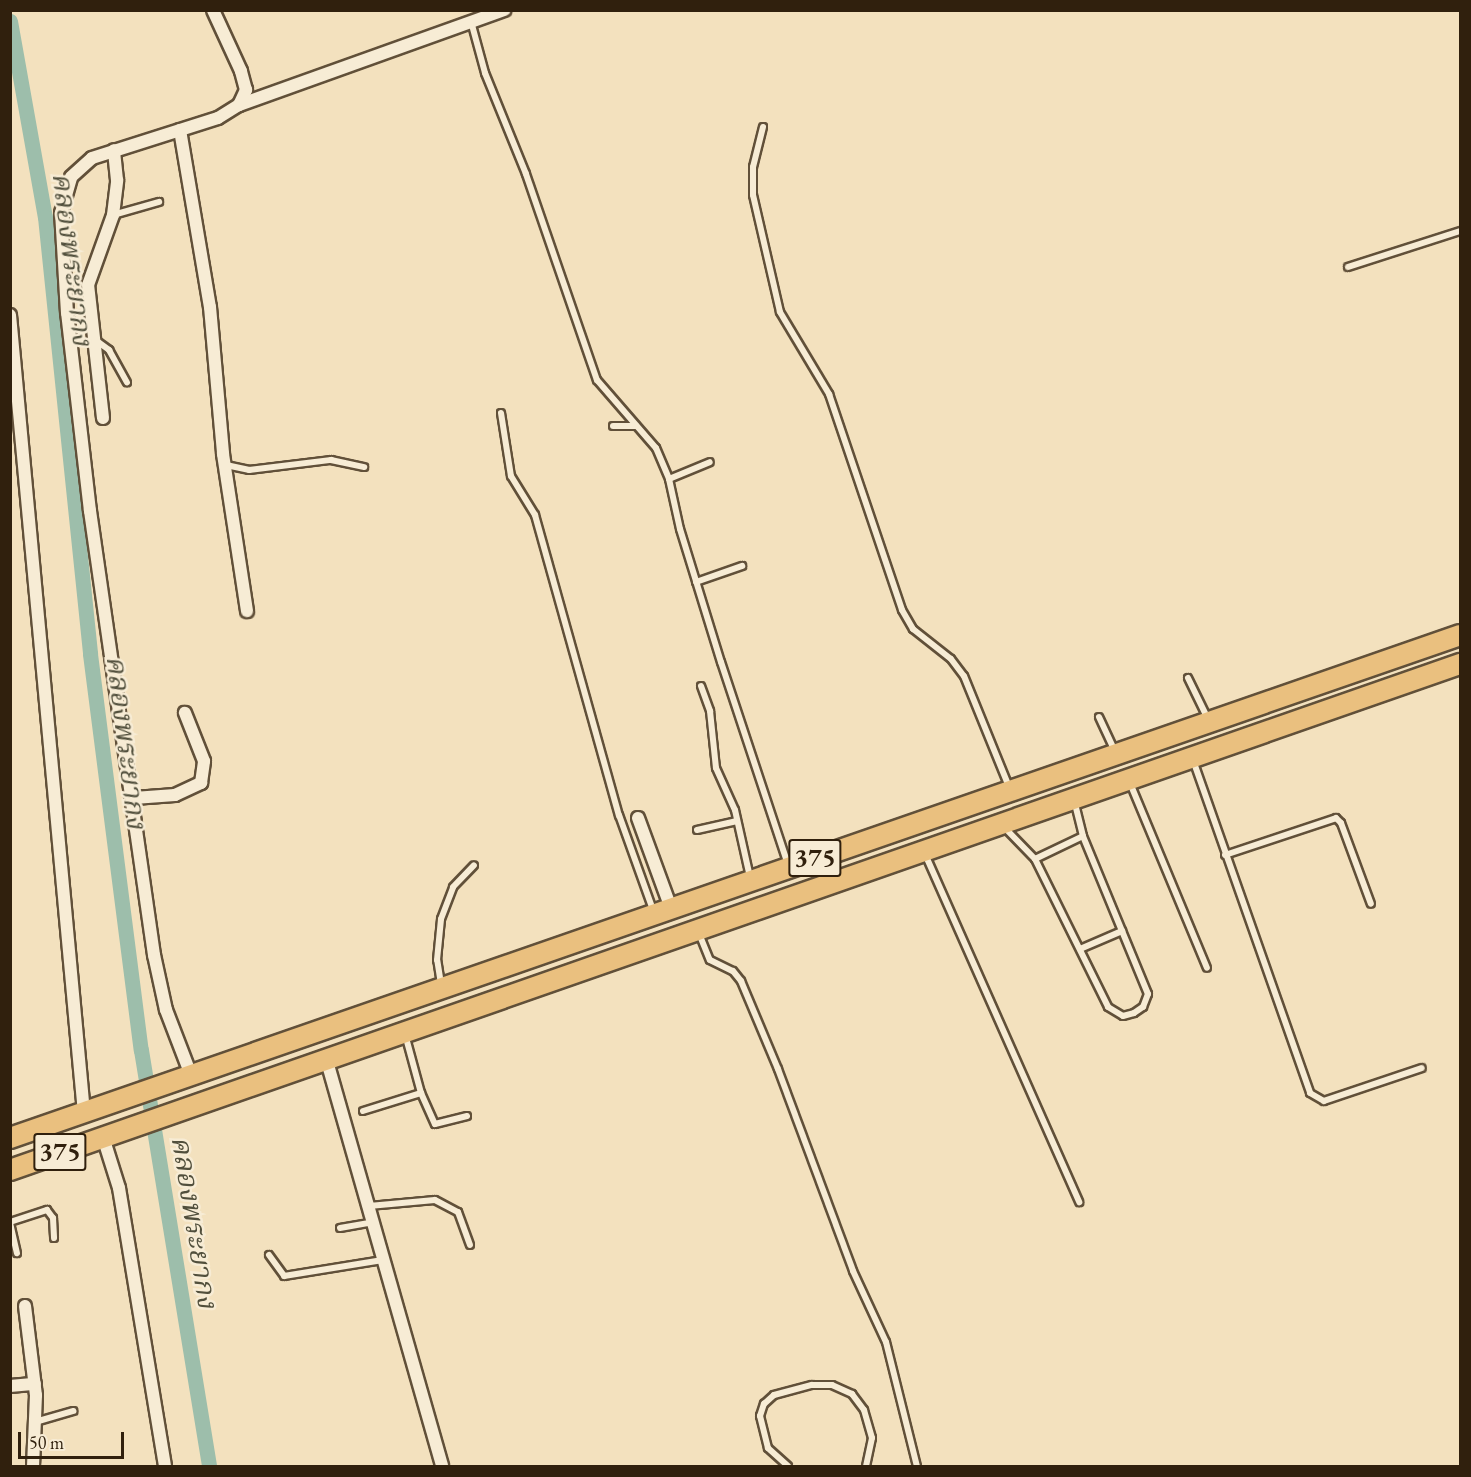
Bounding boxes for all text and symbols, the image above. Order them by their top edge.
water label: คลองพระยากง [46,171,100,347]
water label: คลองพระยากง [100,654,154,830]
road number: 375 [788,835,842,881]
road number: 375 [33,1129,87,1175]
water label: คลองพระยากง [165,1133,225,1311]
scale bar [21,1420,128,1458]
text: 50 m [29,1431,64,1454]

